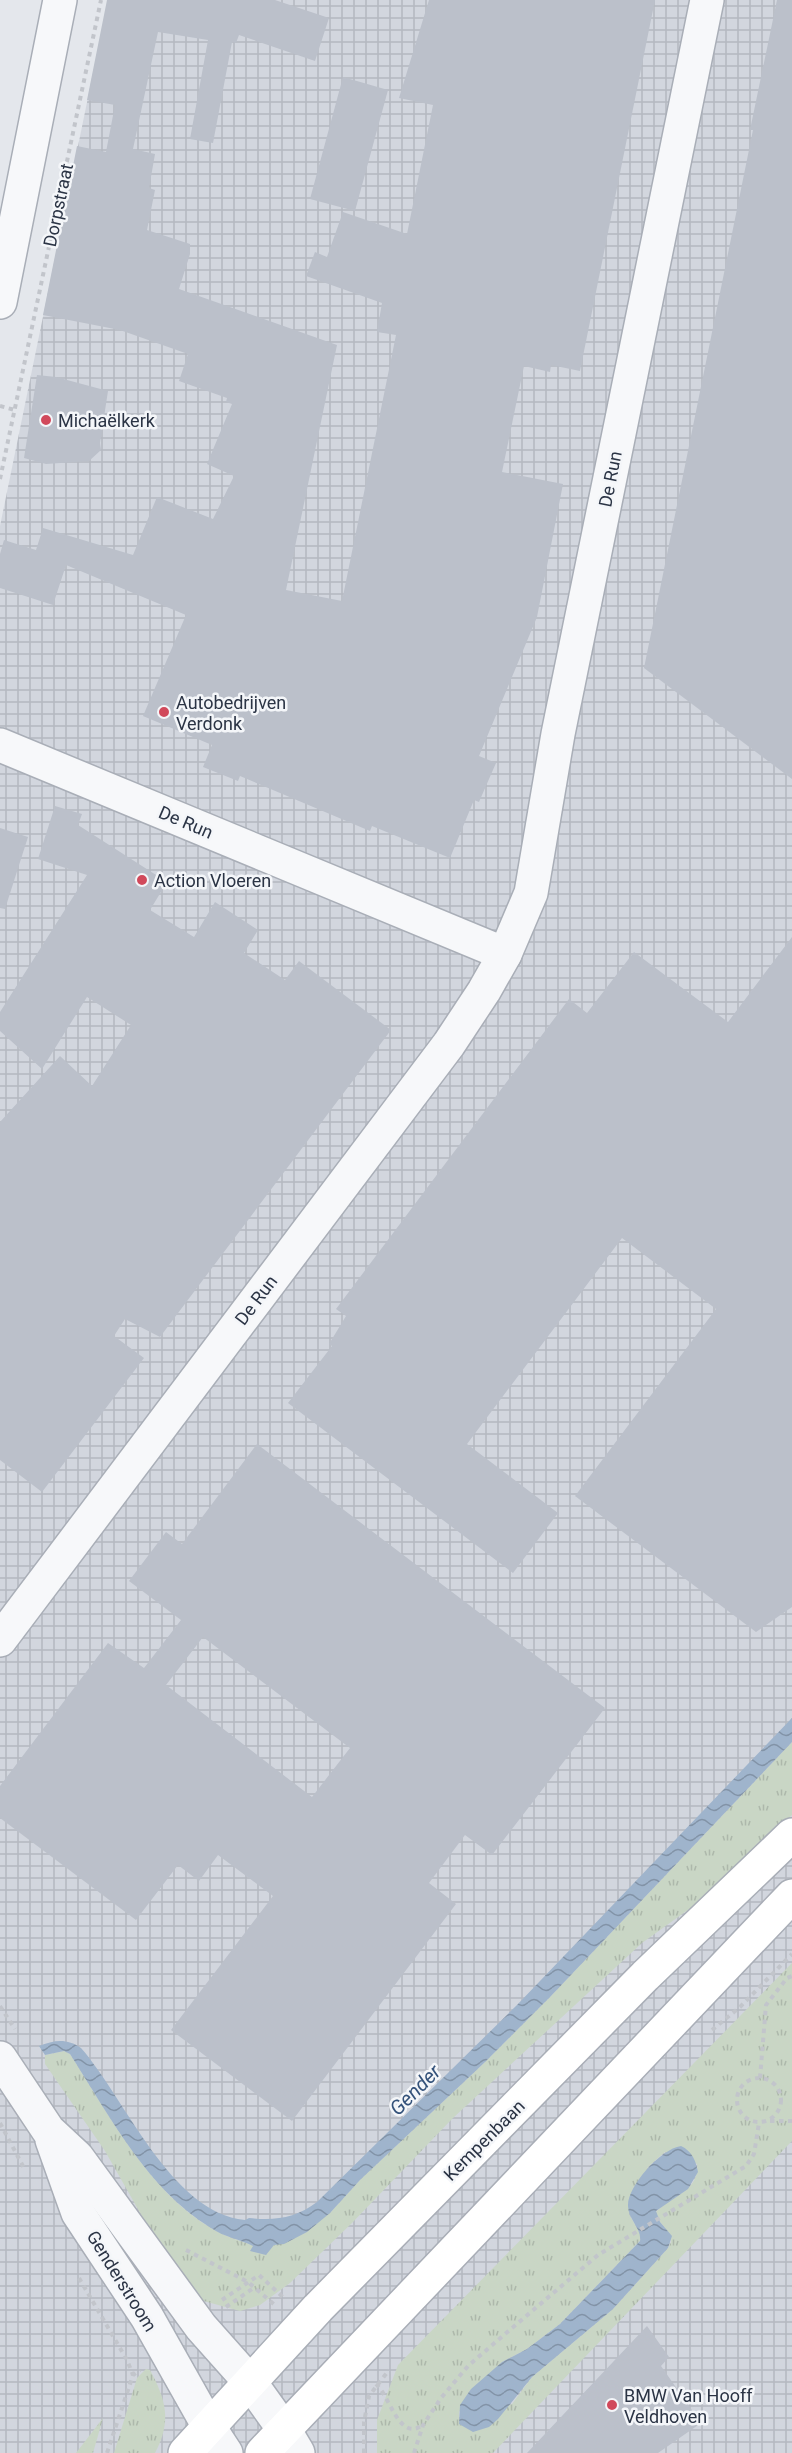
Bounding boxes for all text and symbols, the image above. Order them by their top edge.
street label: Dorpstraat [39,161,77,249]
place label: Michaëlkerk [58,410,156,431]
marker: Michaëlkerk [39,413,53,427]
street label: De Run [594,449,626,509]
place label: Autobedrijven Verdonk [176,692,286,734]
marker: Autobedrijven Verdonk [157,705,171,719]
street label: De Run [156,801,216,843]
place label: Action Vloeren [154,870,271,891]
marker: Action Vloeren [135,873,149,887]
street label: De Run [231,1271,281,1329]
water label: Gender [385,2059,446,2120]
street label: Kempenbaan [439,2095,529,2185]
street label: Genderstroom [83,2227,161,2335]
place label: BMW Van Hooff Veldhoven [624,2385,753,2427]
marker: BMW Van Hooff Veldhoven [605,2398,619,2412]

